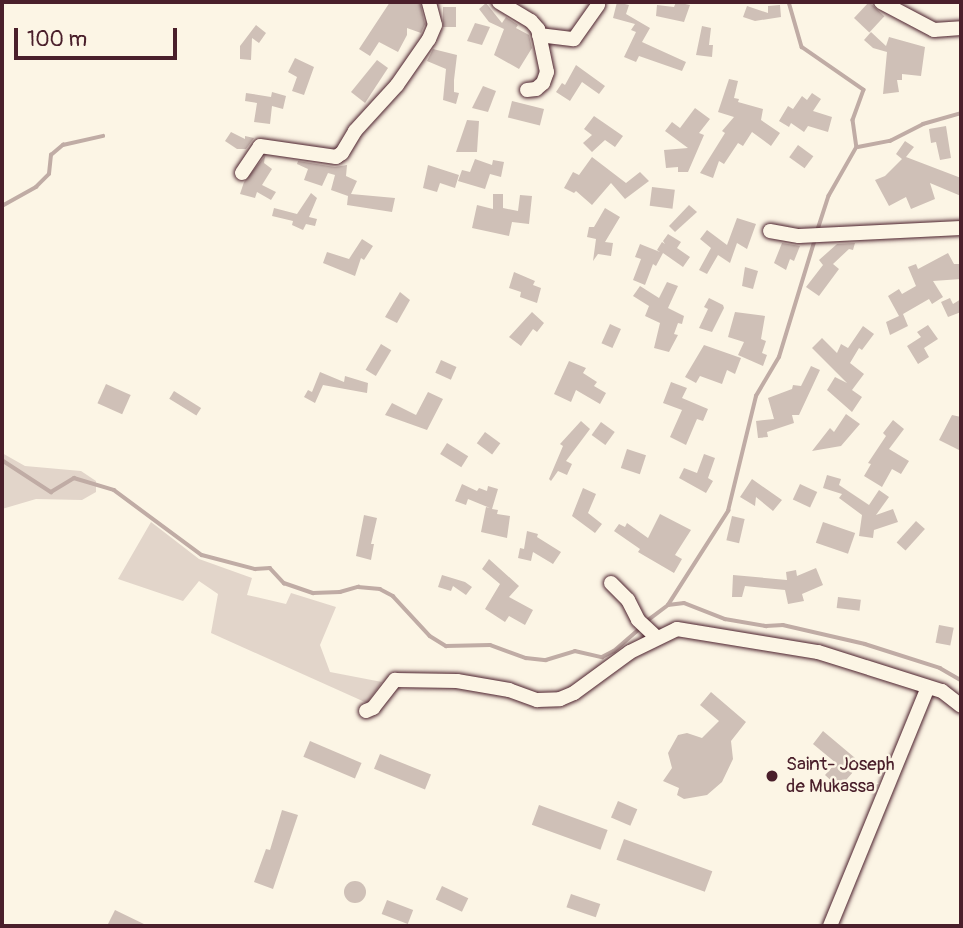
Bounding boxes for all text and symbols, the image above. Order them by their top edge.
scale bar [18,14,180,58]
text: 100 m [27,26,87,53]
place label: Saint- Joseph de Mukassa [786,754,895,798]
marker: Saint- Joseph de Mukassa [764,768,780,784]

